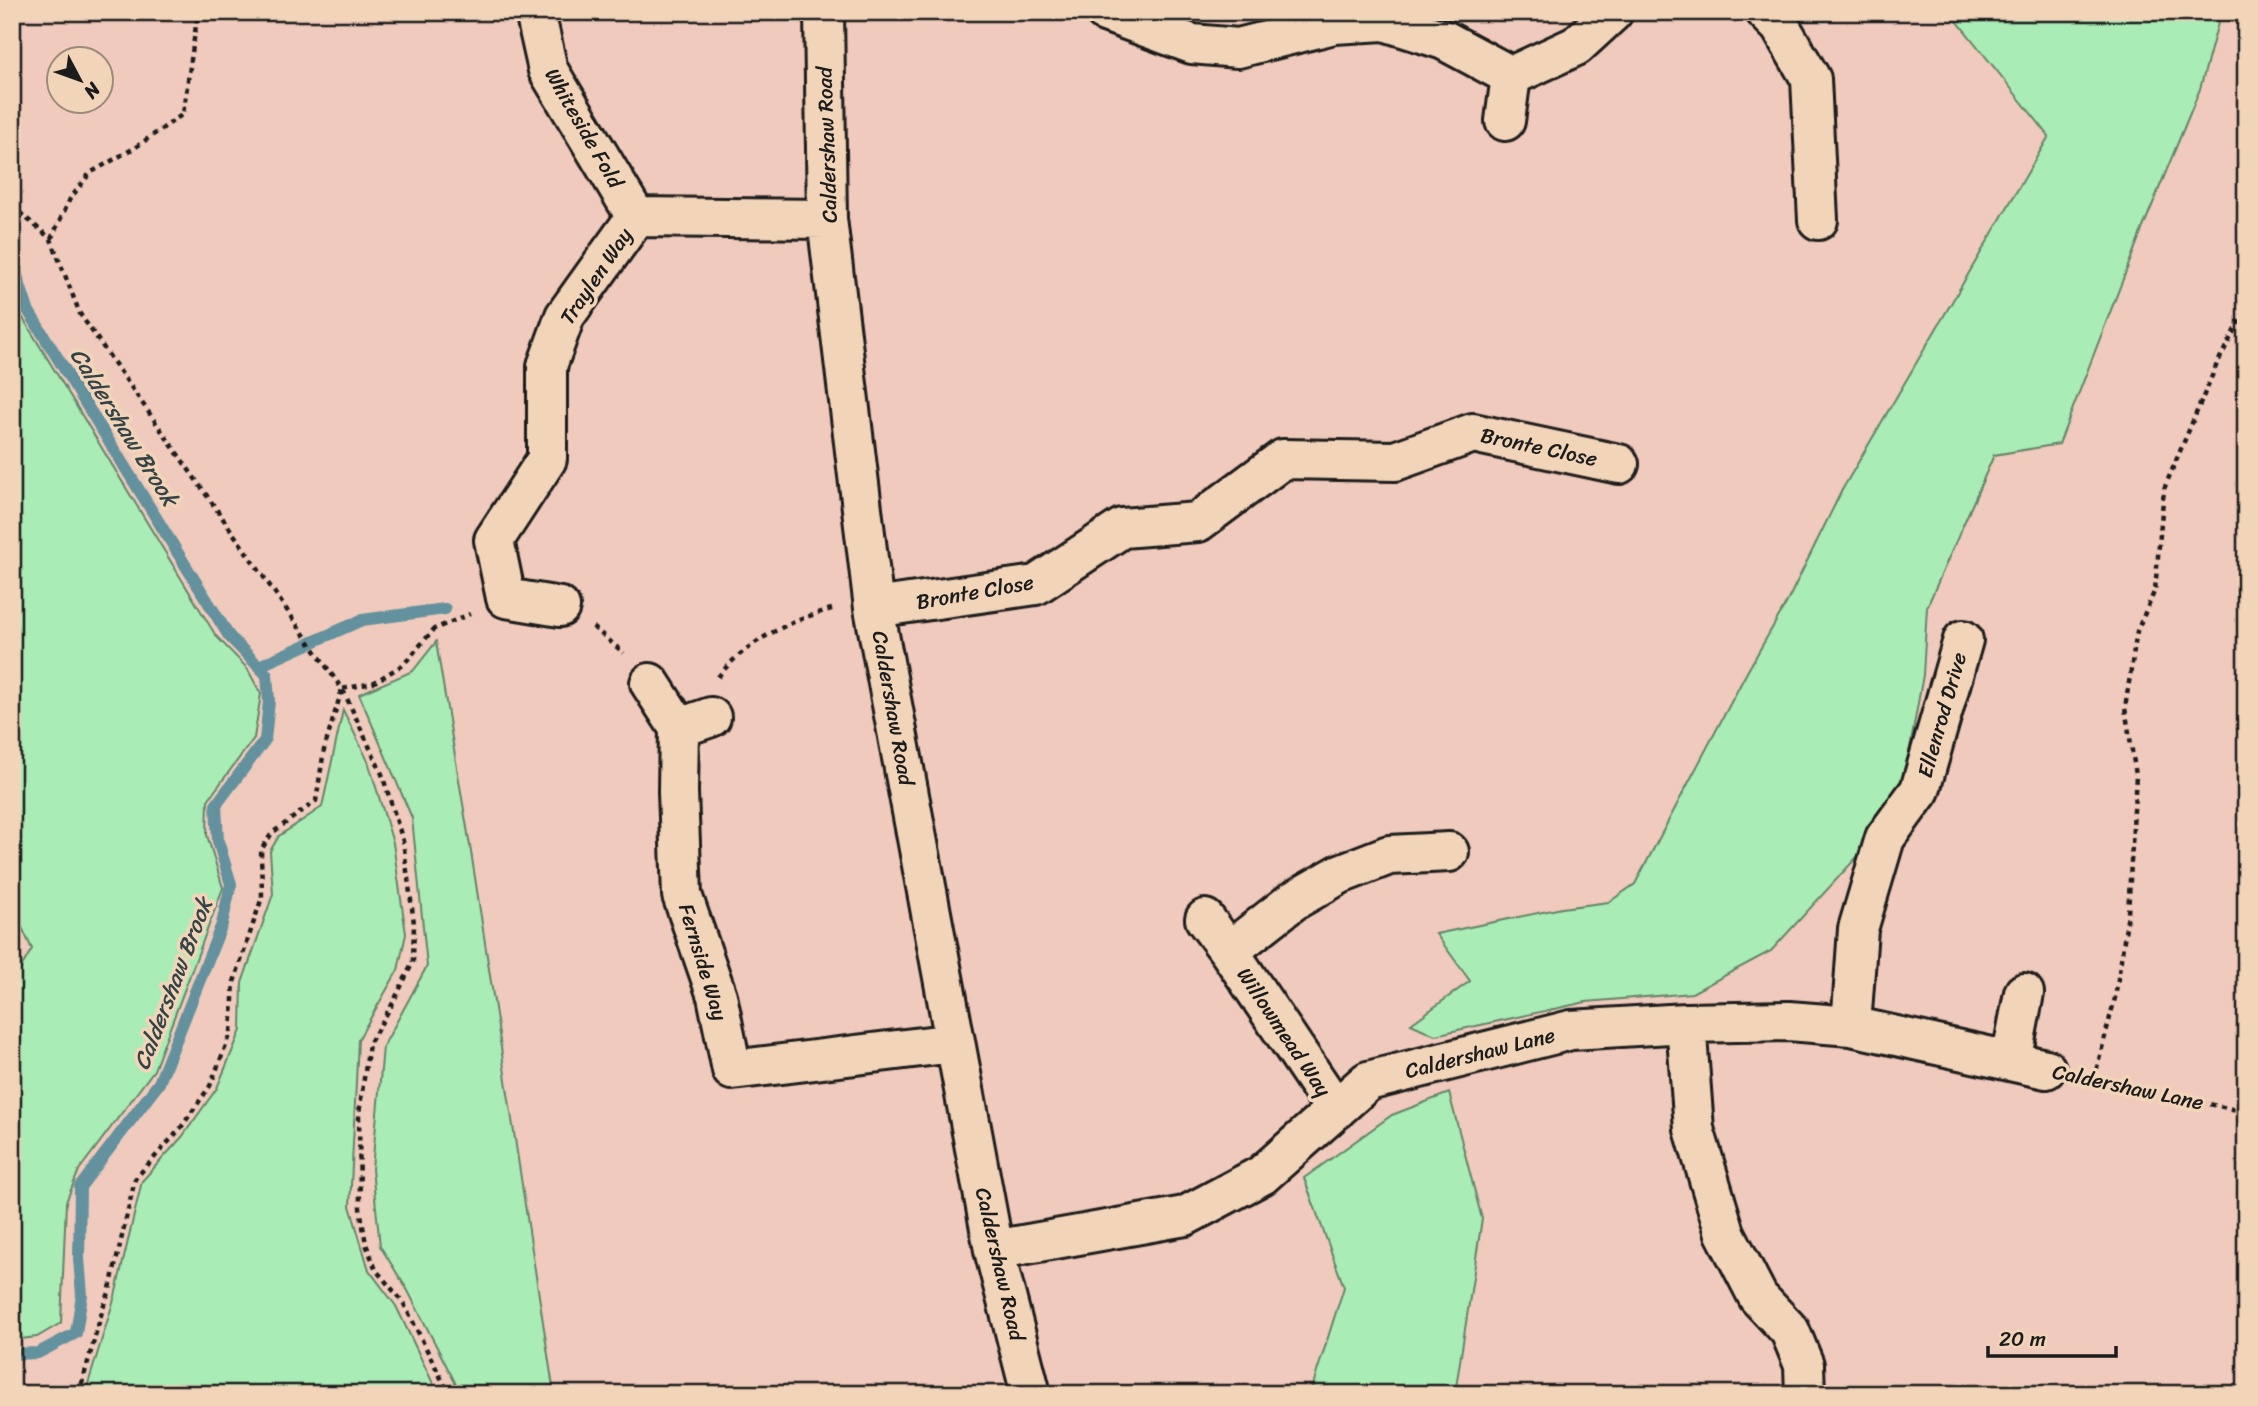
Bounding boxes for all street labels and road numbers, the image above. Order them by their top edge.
street label: Whiteside Fold [534,61,635,197]
street label: Caldershaw Road [805,64,849,224]
street label: Traylen Way [549,219,643,333]
street label: Bronte Close [1477,416,1601,478]
street label: Bronte Close [913,563,1037,621]
street label: Caldershaw Road [861,628,926,790]
street label: Ellenrod Drive [1906,647,1978,782]
street label: Fernside Way [667,899,739,1025]
street label: Willowmead Way [1226,959,1342,1105]
street label: Caldershaw Lane [1401,1016,1559,1090]
street label: Caldershaw Lane [2049,1052,2207,1122]
street label: Caldershaw Road [964,1184,1037,1346]

